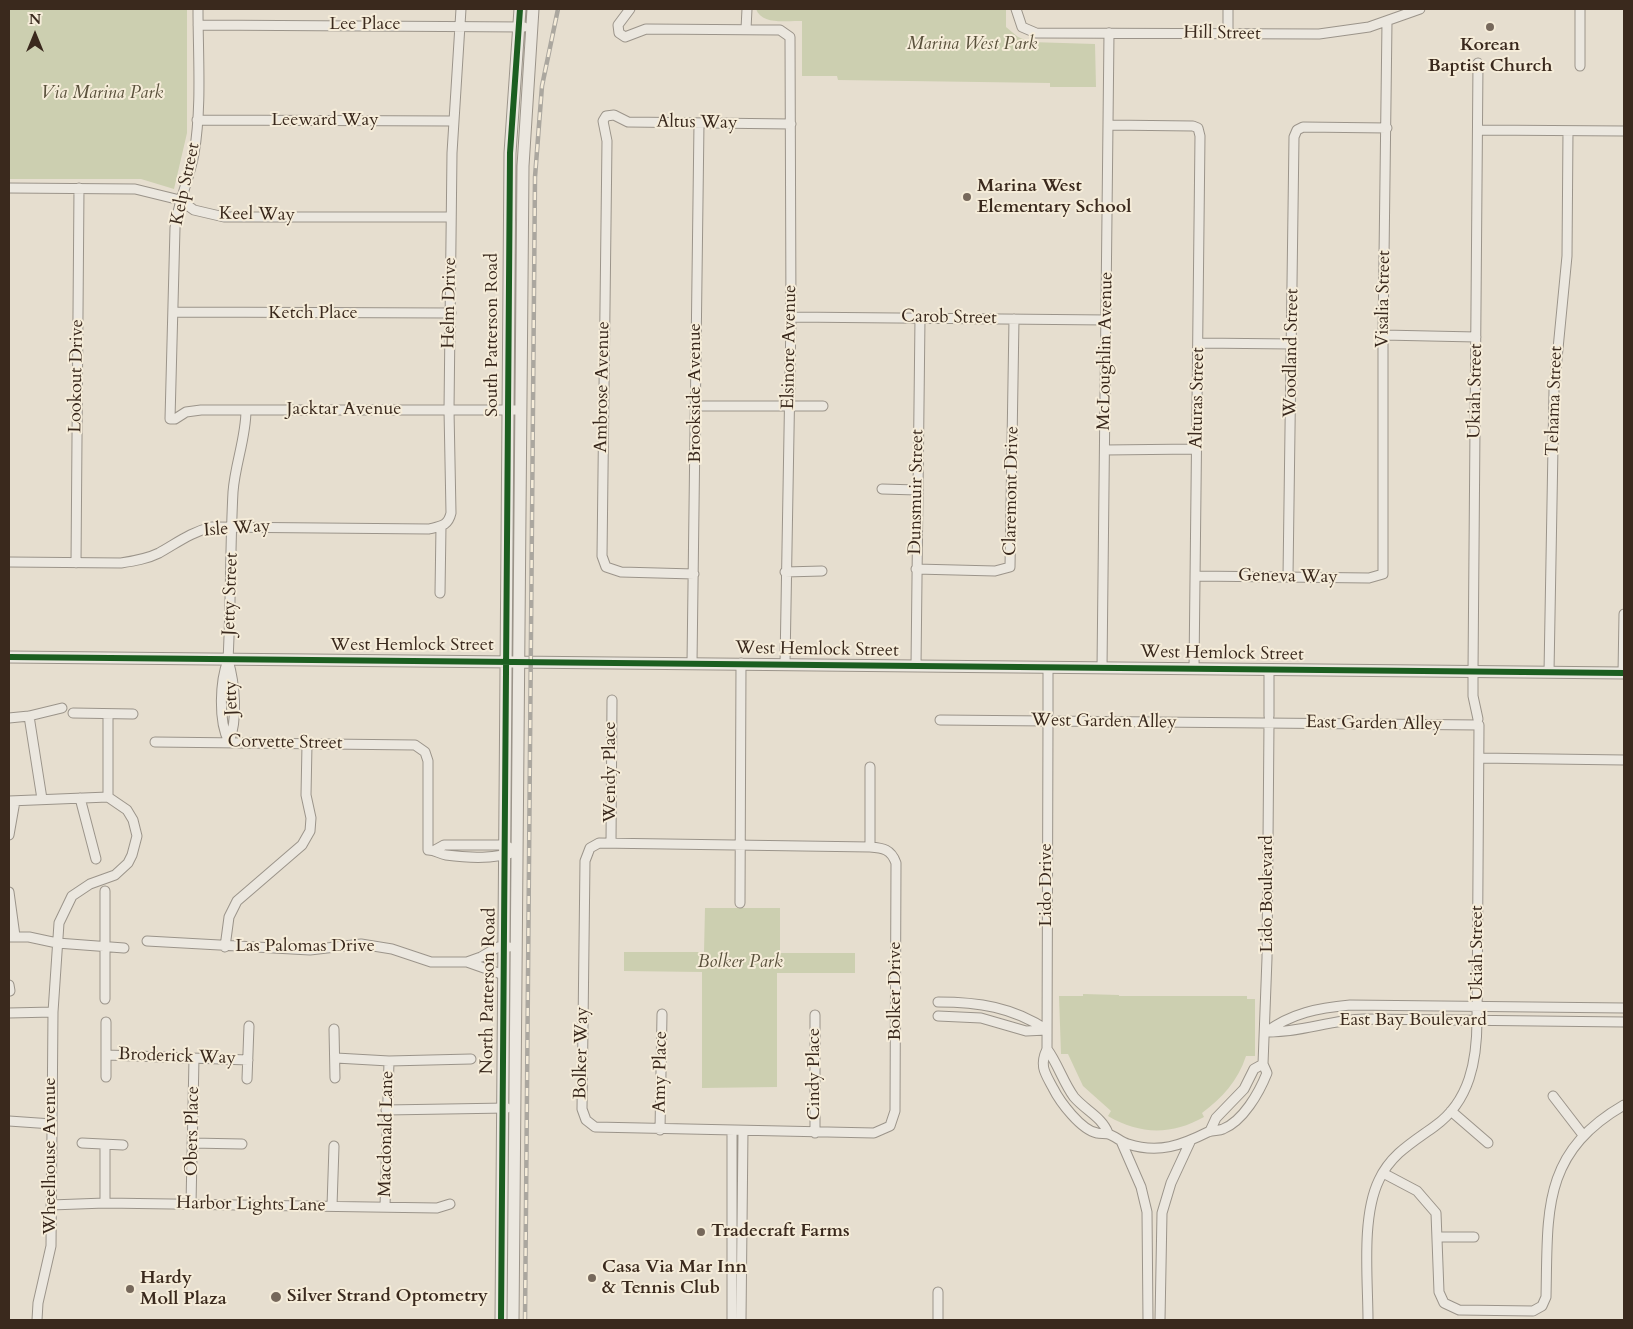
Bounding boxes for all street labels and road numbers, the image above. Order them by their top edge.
street label: Lee Place [329,14,401,36]
street label: Hill Street [1183,23,1261,45]
street label: Leeward Way [271,110,379,132]
street label: Altus Way [656,111,738,135]
street label: Kelp Street [167,141,205,227]
street label: Keel Way [219,204,295,226]
street label: Visalia Street [1372,250,1396,348]
street label: South Patterson Road [482,253,504,417]
street label: Helm Drive [438,257,462,349]
street label: McLoughlin Avenue [1094,271,1118,431]
street label: Elsinore Avenue [778,284,802,410]
street label: Woodland Street [1280,288,1304,418]
street label: Ketch Place [268,303,358,325]
street label: Carob Street [901,306,997,330]
street label: Lookout Drive [65,319,89,433]
street label: Ambrose Avenue [591,321,615,453]
street label: Brookside Avenue [685,323,707,463]
street label: Ukiah Street [1464,343,1488,439]
street label: Tehama Street [1542,346,1568,456]
street label: Alturas Street [1186,347,1210,449]
street label: Jacktar Avenue [287,399,401,421]
street label: Claremont Drive [1000,426,1024,556]
street label: Dunsmuir Street [905,429,929,555]
street label: Isle Way [203,516,271,542]
street label: Jetty Street [219,552,243,636]
street label: Geneva Way [1238,565,1338,589]
street label: West Hemlock Street [330,635,494,657]
street label: West Hemlock Street [735,638,899,662]
street label: West Hemlock Street [1140,642,1304,666]
street label: Jetty [221,680,243,716]
street label: West Garden Alley [1031,710,1177,734]
street label: East Garden Alley [1306,712,1442,736]
street label: Wendy Place [600,721,622,823]
street label: Corvette Street [227,731,343,755]
street label: Lido Boulevard [1257,835,1279,953]
street label: Lido Drive [1036,843,1058,927]
street label: Ukiah Street [1467,905,1489,1001]
street label: North Patterson Road [477,907,501,1075]
street label: Las Palomas Drive [235,936,375,958]
street label: Bolker Drive [885,941,907,1041]
street label: Bolker Way [570,1006,594,1100]
street label: East Bay Boulevard [1339,1010,1487,1032]
street label: Cindy Place [804,1028,826,1120]
street label: Amy Place [649,1031,673,1113]
street label: Broderick Way [118,1044,236,1070]
street label: Macdonald Lane [375,1071,399,1197]
street label: Wheelhouse Avenue [40,1077,62,1235]
street label: Obers Place [181,1086,205,1176]
street label: Harbor Lights Lane [176,1193,326,1217]

